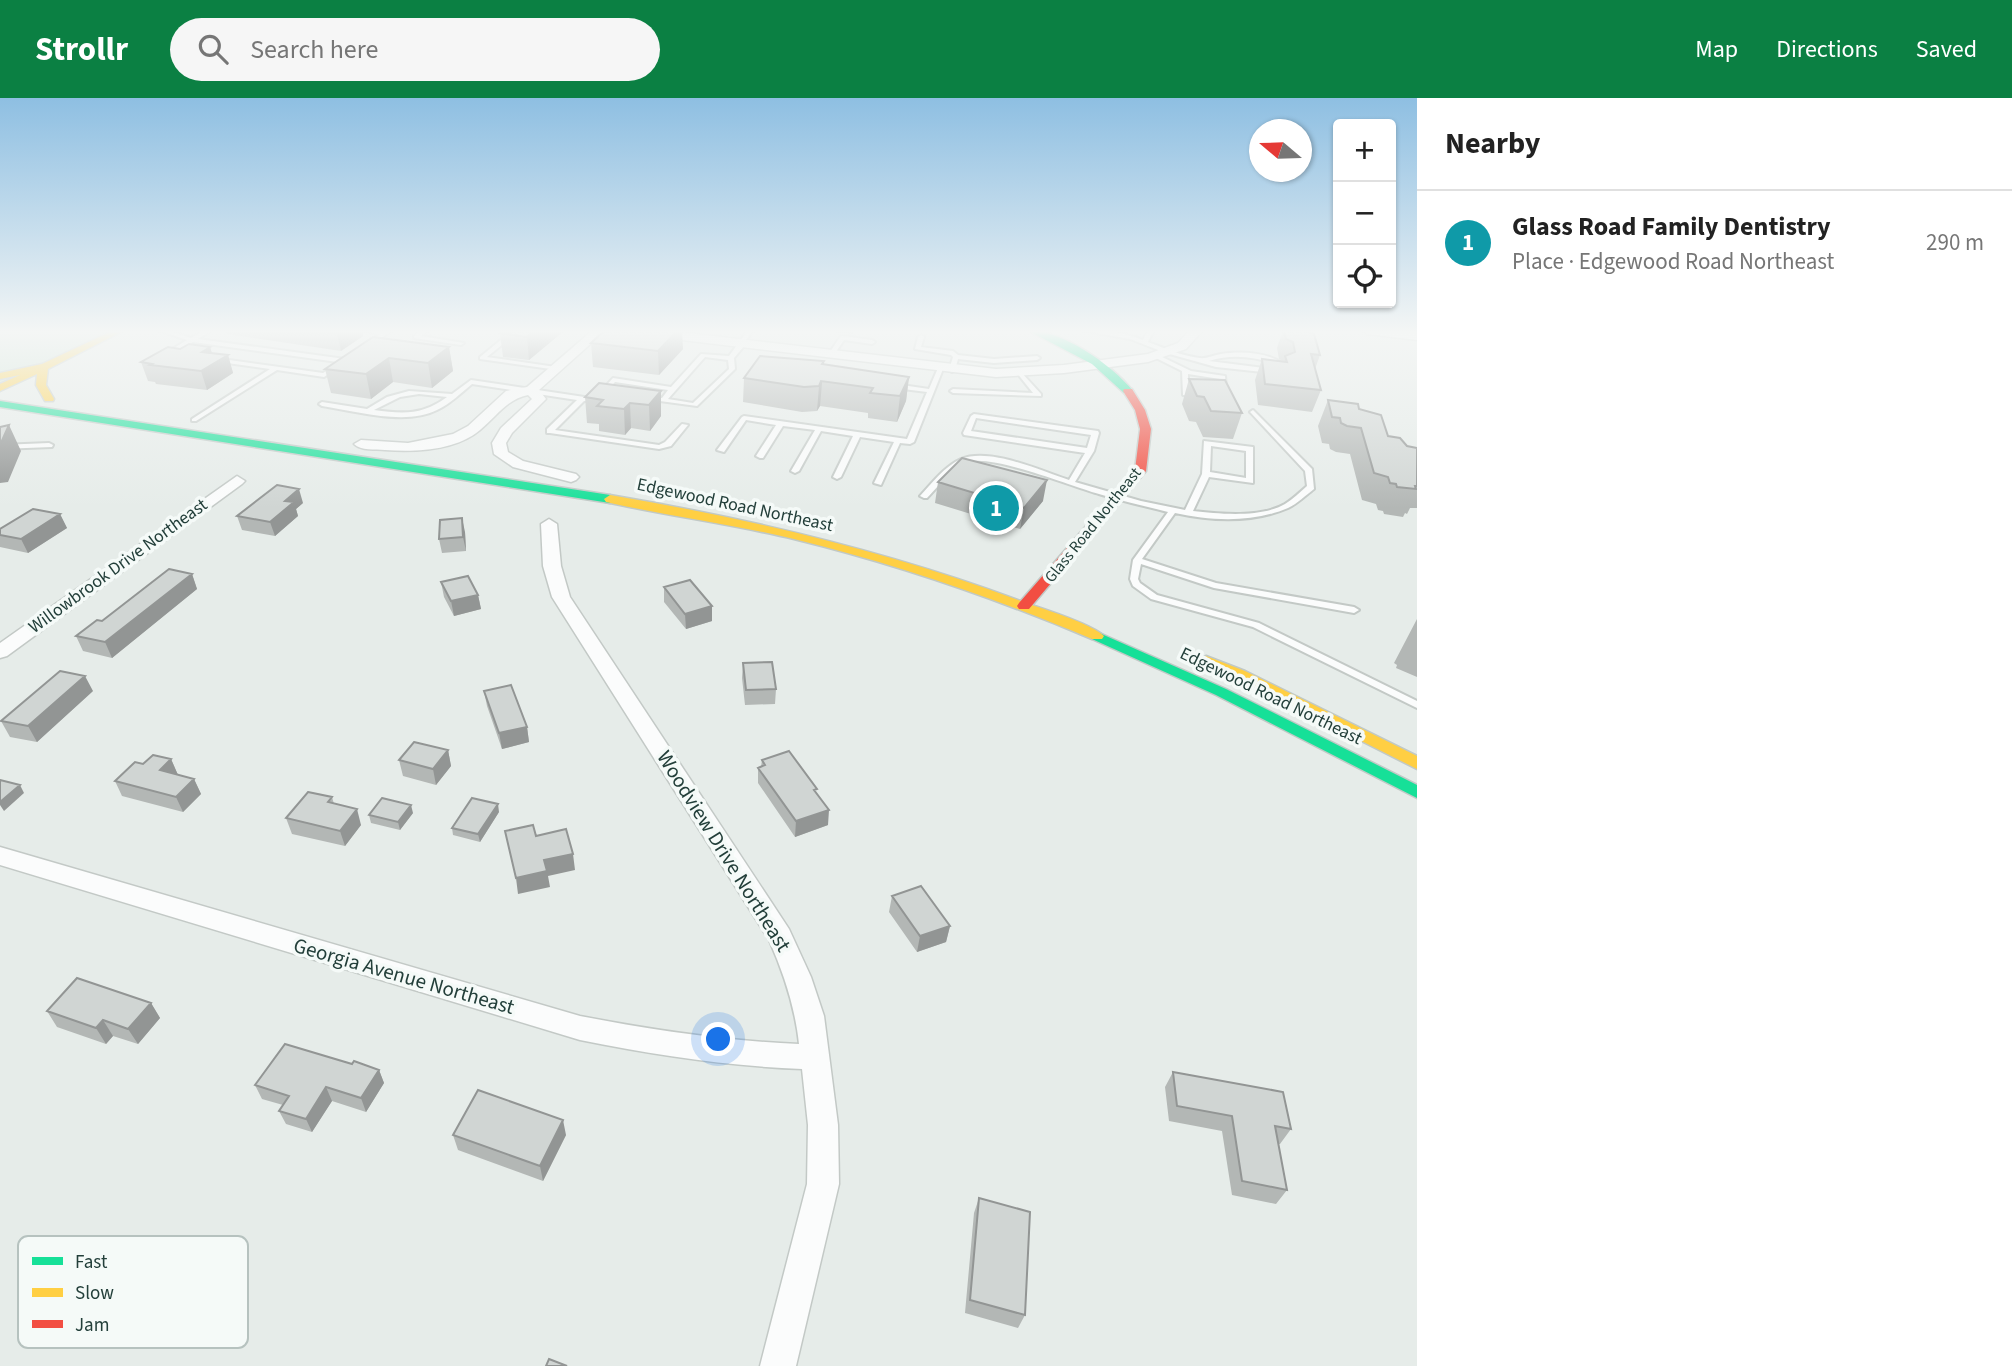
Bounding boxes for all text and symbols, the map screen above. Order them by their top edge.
search box [170,18,660,81]
text: Strollr [35,26,128,73]
icon: search [194,30,232,68]
text: Search here [250,31,378,68]
text: Map [1695,32,1738,67]
text: Directions [1776,32,1878,67]
text: Saved [1916,32,1977,67]
north arrow [1249,119,1312,182]
map controls [1333,119,1396,308]
button: + [1333,119,1396,182]
text: Nearby [1445,122,1540,165]
button: − [1333,182,1396,245]
text: Glass Road Family Dentistry [1512,208,1831,245]
text: 1 [1462,226,1474,259]
text: 290 m [1926,226,1984,259]
button: locate [1333,245,1396,308]
text: Place · Edgewood Road Northeast [1512,245,1834,278]
street label: Glass Road Northeast [1040,462,1147,587]
street label: Edgewood Road Northeast [635,472,835,538]
pin: 1 [973,482,1019,534]
street label: Willowbrook Drive Northeast [23,493,213,639]
street label: Edgewood Road Northeast [1176,641,1366,751]
street label: Woodview Drive Northeast [650,745,798,957]
street label: Georgia Avenue Northeast [290,930,518,1022]
your location [701,1022,735,1056]
legend [18,1236,248,1348]
text: Fast [75,1249,108,1276]
text: Slow [75,1280,114,1307]
text: Jam [75,1312,109,1339]

